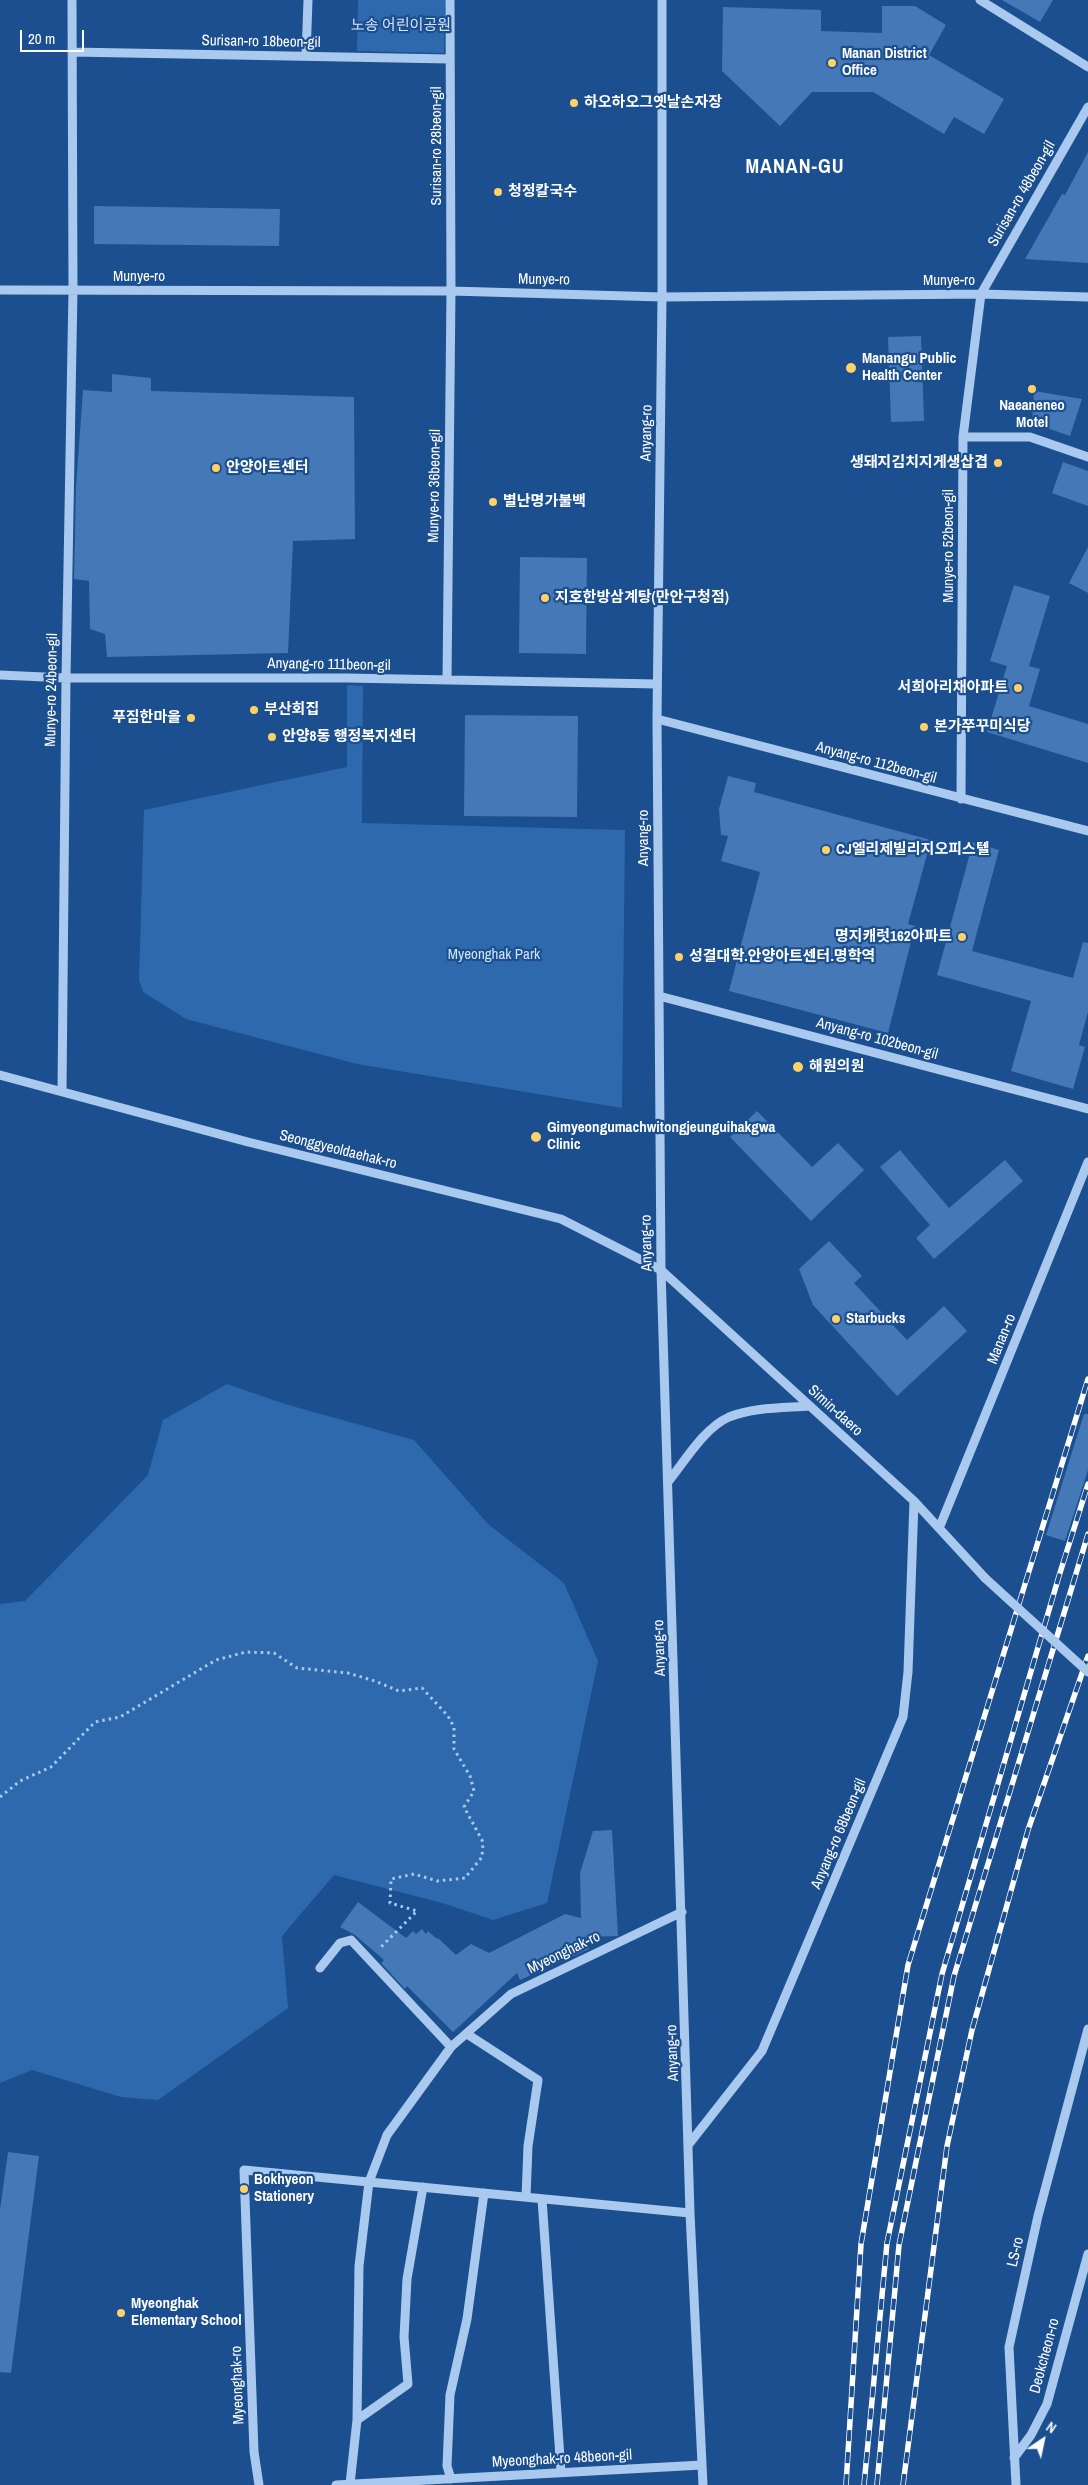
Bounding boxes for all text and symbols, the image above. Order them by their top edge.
park label: 노송 어린이공원 [351,17,451,35]
scale bar [22,20,86,52]
text: 20 m [28,28,55,49]
street label: Surisan-ro 18beon-gil [201,32,321,52]
place label: Manan District Office [842,45,927,80]
marker: Manan District Office [826,57,838,69]
street label: Surisan-ro 28beon-gil [428,87,446,205]
place label: 하오하오그옛날손자장 [584,94,722,112]
marker: 하오하오그옛날손자장 [568,97,580,109]
street label: Surisan-ro 48beon-gil [984,138,1060,250]
district label: MANAN-GU [744,156,846,180]
place label: 청정칼국수 [508,183,577,201]
marker: 청정칼국수 [492,186,504,198]
street label: Munye-ro [113,268,165,286]
street label: Munye-ro [518,271,570,289]
street label: Munye-ro [923,272,975,290]
place label: Manangu Public Health Center [862,350,956,385]
marker: Manangu Public Health Center [844,361,858,375]
marker: Naeaneneo Motel [1026,383,1038,395]
place label: Naeaneneo Motel [999,397,1065,432]
street label: Anyang-ro [638,404,656,462]
street label: Munye-ro 36beon-gil [425,429,445,543]
place label: 생돼지김치지게생삽겹 [850,454,988,472]
marker: 생돼지김치지게생삽겹 [992,457,1004,469]
place label: 안양아트센터 [226,459,309,477]
marker: 안양아트센터 [210,462,222,474]
street label: Munye-ro 52beon-gil [940,489,958,603]
place label: 별난명가불백 [503,493,586,511]
marker: 별난명가불백 [487,496,499,508]
place label: 지호한방삼계탕(만안구청점) [555,589,729,607]
marker: 지호한방삼계탕(만안구청점) [539,592,551,604]
street label: Munye-ro 24beon-gil [42,633,62,747]
street label: Anyang-ro 111beon-gil [267,655,391,675]
place label: 서희아리채아파트 [898,679,1008,697]
marker: 서희아리채아파트 [1012,682,1024,694]
place label: 부산회집 [264,701,319,719]
marker: 부산회집 [248,704,260,716]
place label: 푸짐한마을 [112,709,181,727]
marker: 푸짐한마을 [185,712,197,724]
place label: 본가쭈꾸미식당 [934,718,1031,736]
marker: 본가쭈꾸미식당 [918,721,930,733]
place label: 안양8동 행정복지센터 [282,728,416,746]
marker: 안양8동 행정복지센터 [266,731,278,743]
street label: Anyang-ro 112beon-gil [814,738,938,788]
street label: Anyang-ro [635,810,653,866]
place label: CJ엘리제빌리지오피스텔 [836,841,990,859]
marker: CJ엘리제빌리지오피스텔 [820,844,832,856]
place label: 명지캐럿162아파트 [835,928,952,946]
marker: 명지캐럿162아파트 [956,931,968,943]
park label: Myeonghak Park [448,946,540,964]
place label: 성결대학.안양아트센터.명학역 [689,948,875,966]
marker: 성결대학.안양아트센터.명학역 [673,951,685,963]
street label: Anyang-ro 102beon-gil [814,1014,940,1064]
place label: 해원의원 [809,1058,864,1076]
marker: 해원의원 [791,1060,805,1074]
place label: Gimyeongumachwitongjeunguihakgwa Clinic [547,1119,775,1154]
street label: Seonggyeoldaehak-ro [277,1127,399,1173]
marker: Gimyeongumachwitongjeunguihakgwa Clinic [529,1130,543,1144]
street label: Anyang-ro [638,1214,656,1272]
place label: Starbucks [846,1310,905,1328]
street label: Manan-ro [984,1311,1020,1367]
marker: Starbucks [830,1313,842,1325]
street label: Simin-daero [804,1382,866,1440]
street label: Anyang-ro [650,1619,670,1677]
street label: Anyang-ro 68beon-gil [808,1776,870,1892]
street label: Myeonghak-ro [525,1928,603,1978]
street label: Anyang-ro [663,2024,683,2082]
place label: Bokhyeon Stationery [254,2171,314,2206]
marker: Bokhyeon Stationery [238,2183,250,2195]
street label: LS-ro [1004,2235,1028,2269]
place label: Myeonghak Elementary School [131,2295,242,2330]
marker: Myeonghak Elementary School [115,2307,127,2319]
street label: Deokcheon-ro [1026,2316,1064,2396]
street label: Myeonghak-ro [228,2345,248,2425]
north arrow [1018,2415,1068,2465]
text: N [1043,2418,1060,2437]
street label: Myeonghak-ro 48beon-gil [492,2446,632,2472]

